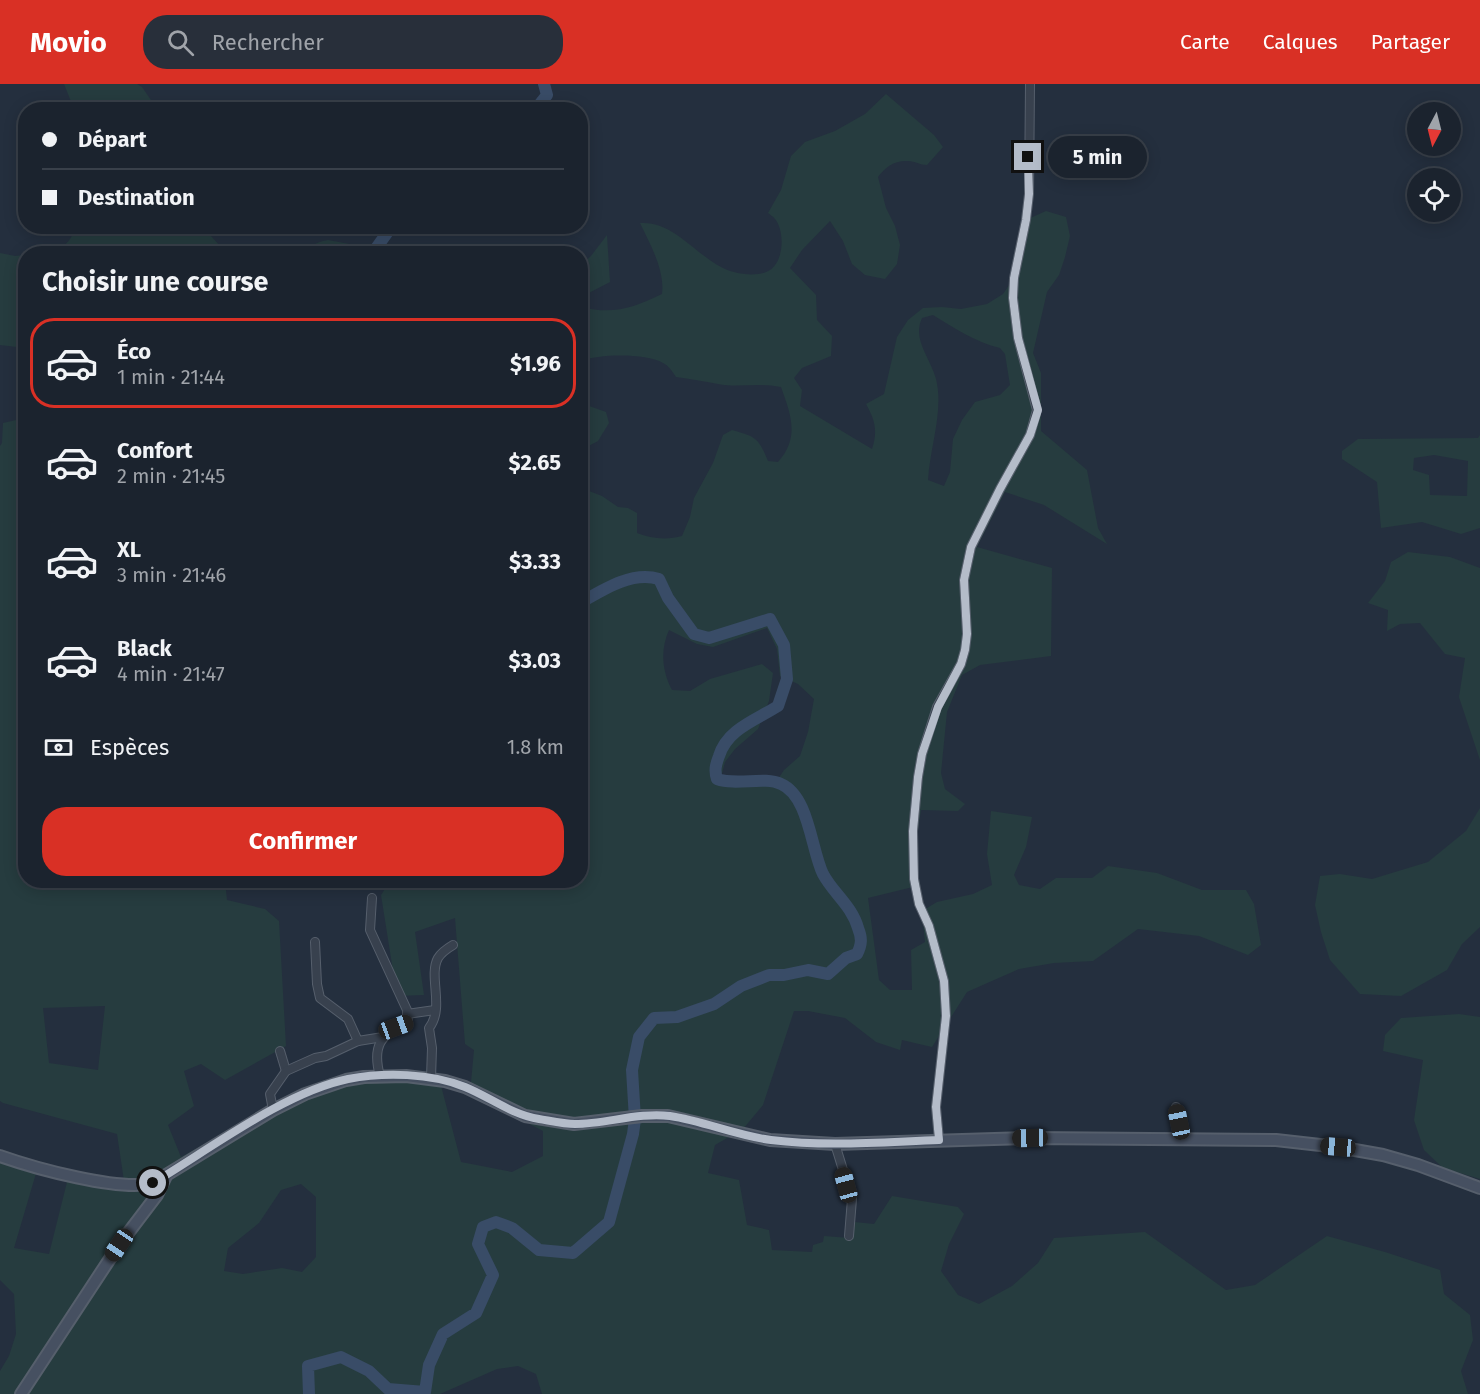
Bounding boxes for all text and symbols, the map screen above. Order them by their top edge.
search box [143,15,563,69]
text: Movio [30,26,107,59]
icon: search [164,26,197,59]
text: Rechercher [212,29,324,56]
text: Carte [1180,29,1230,55]
text: Calques [1263,29,1338,55]
text: Partager [1371,29,1450,55]
north arrow [1407,102,1461,156]
map controls [1407,102,1461,222]
text: Départ [78,126,147,153]
callout: 5 min [1049,136,1148,178]
route end [1014,143,1041,170]
text: 5 min [1073,145,1122,169]
button: locate [1407,168,1461,222]
text: Destination [78,184,195,211]
text: Choisir une course [42,266,268,298]
icon: car [45,336,99,390]
text: Éco [117,338,151,365]
text: $1.96 [510,350,561,377]
text: 1 min · 21:44 [117,365,225,389]
icon: car [45,435,99,489]
text: Confort [117,437,193,464]
text: $2.65 [509,449,561,476]
text: 2 min · 21:45 [117,464,225,488]
icon: car [45,534,99,588]
text: XL [117,536,141,563]
text: $3.33 [509,548,561,575]
text: 3 min · 21:46 [117,563,226,587]
icon: car [45,633,99,687]
text: Black [117,635,172,662]
text: $3.03 [508,647,561,674]
text: 4 min · 21:47 [117,662,225,686]
icon: cash [42,731,75,764]
text: Espèces [90,734,169,761]
text: 1.8 km [507,735,564,759]
button: Confirmer [42,807,564,876]
car [376,1012,416,1042]
car [1166,1103,1192,1141]
car [1012,1129,1048,1147]
car [1319,1136,1357,1158]
car [833,1165,859,1205]
route start [139,1169,166,1196]
car [101,1225,137,1265]

